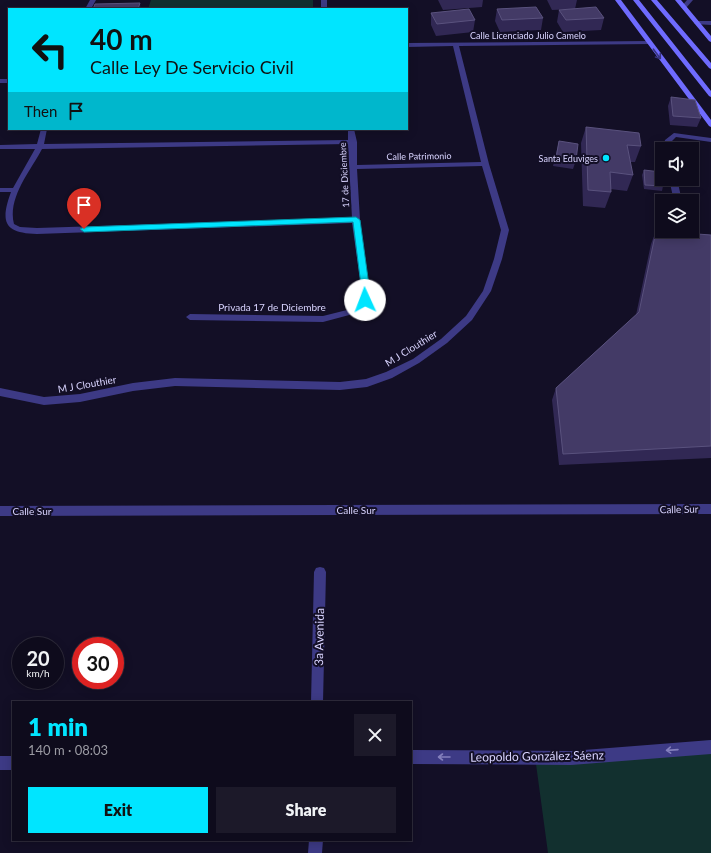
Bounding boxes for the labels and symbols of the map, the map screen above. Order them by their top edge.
street label: Calle Licenciado Julio Camelo [470,30,586,41]
one-way arrow [653,49,662,60]
street label: 17 de Diciembre [337,142,351,208]
street label: Calle Patrimonio [386,150,452,162]
place label: Santa Eduviges [539,153,598,164]
marker: Santa Eduviges [601,153,611,163]
pin [67,188,101,229]
position arrow [344,279,386,321]
street label: Privada 17 de Diciembre [218,301,326,313]
street label: M J Clouthier [383,327,440,369]
street label: M J Clouthier [57,373,117,395]
street label: Calle Sur [660,503,699,515]
street label: Calle Sur [337,504,376,516]
street label: Calle Sur [13,505,52,517]
street label: 3a Avenida [311,608,327,666]
speed limit sign: 30 [72,637,124,689]
one-way arrow [666,746,679,753]
street label: Leopoldo González Sáenz [470,747,605,765]
one-way arrow [438,753,451,761]

